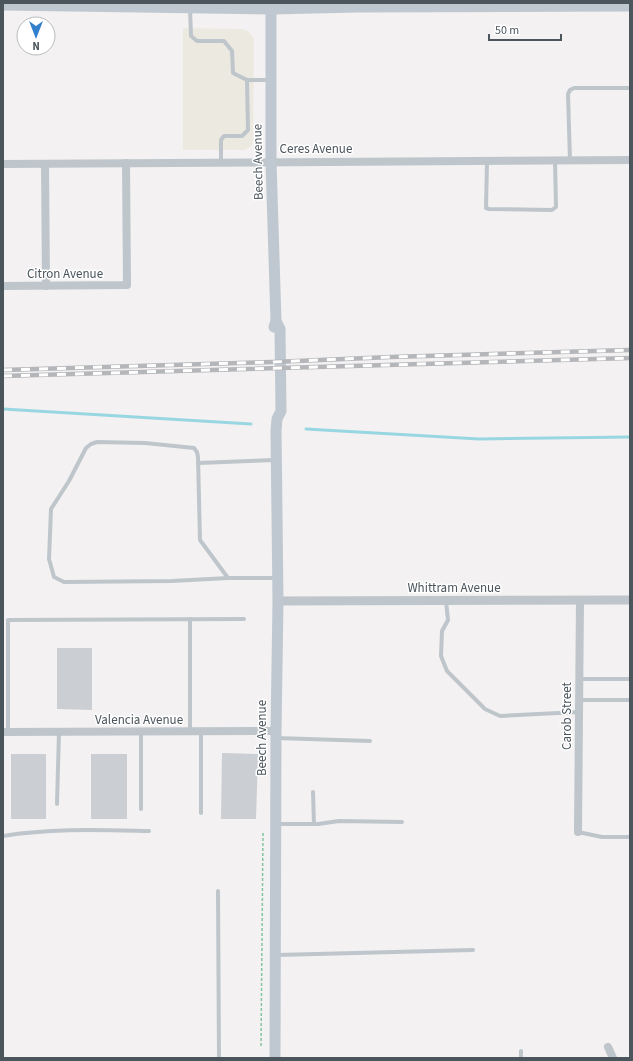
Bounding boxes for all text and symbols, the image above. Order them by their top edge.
north arrow [16,16,56,56]
scale bar [489,16,561,42]
text: 50 m [495,22,519,39]
text: N [32,38,40,53]
street label: Beech Avenue [248,124,268,200]
street label: Ceres Avenue [280,140,352,158]
street label: Citron Avenue [27,265,103,283]
street label: Whittram Avenue [407,579,501,597]
street label: Carob Street [558,682,576,750]
street label: Beech Avenue [253,700,271,776]
street label: Valencia Avenue [95,711,183,729]

